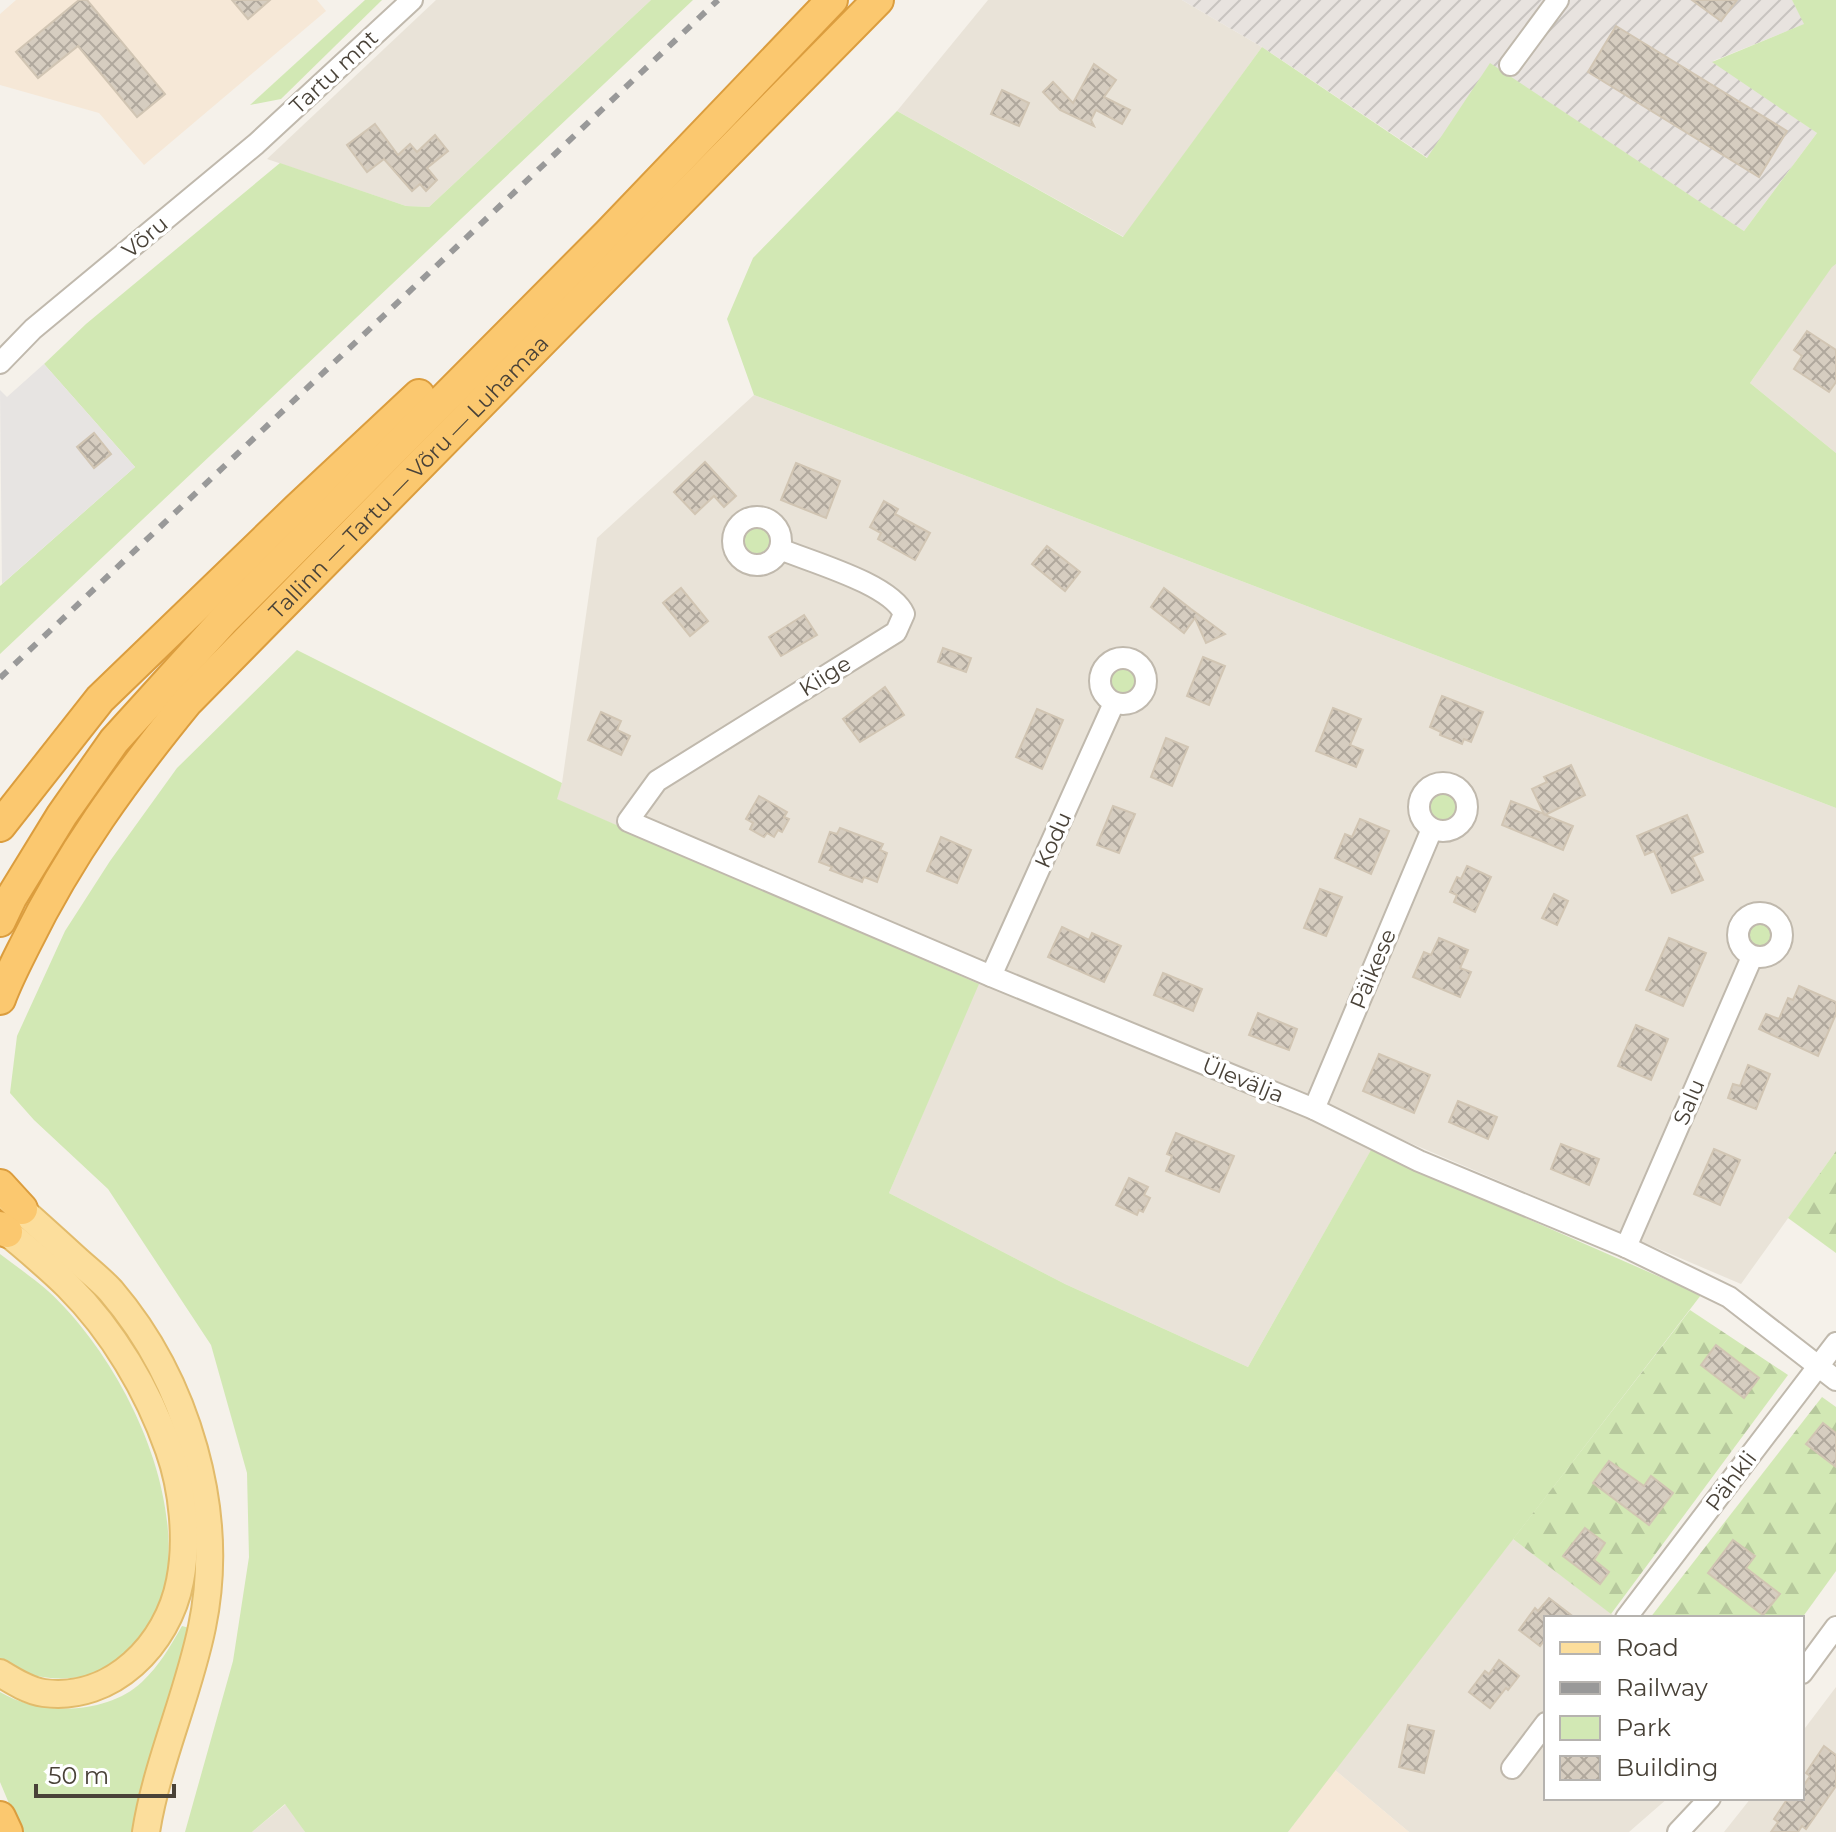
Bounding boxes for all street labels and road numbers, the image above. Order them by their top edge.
street label: Tartu mnt [284,24,384,120]
street label: Võru [117,210,173,264]
street label: Tallinn — Tartu — Võru — Luhamaa [263,329,554,624]
street label: Kiige [794,650,856,702]
street label: Kodu [1029,808,1077,872]
street label: Päikese [1344,925,1402,1013]
street label: Ülevälja [1198,1051,1288,1109]
street label: Salu [1667,1075,1711,1129]
street label: Pähkli [1700,1446,1762,1516]

